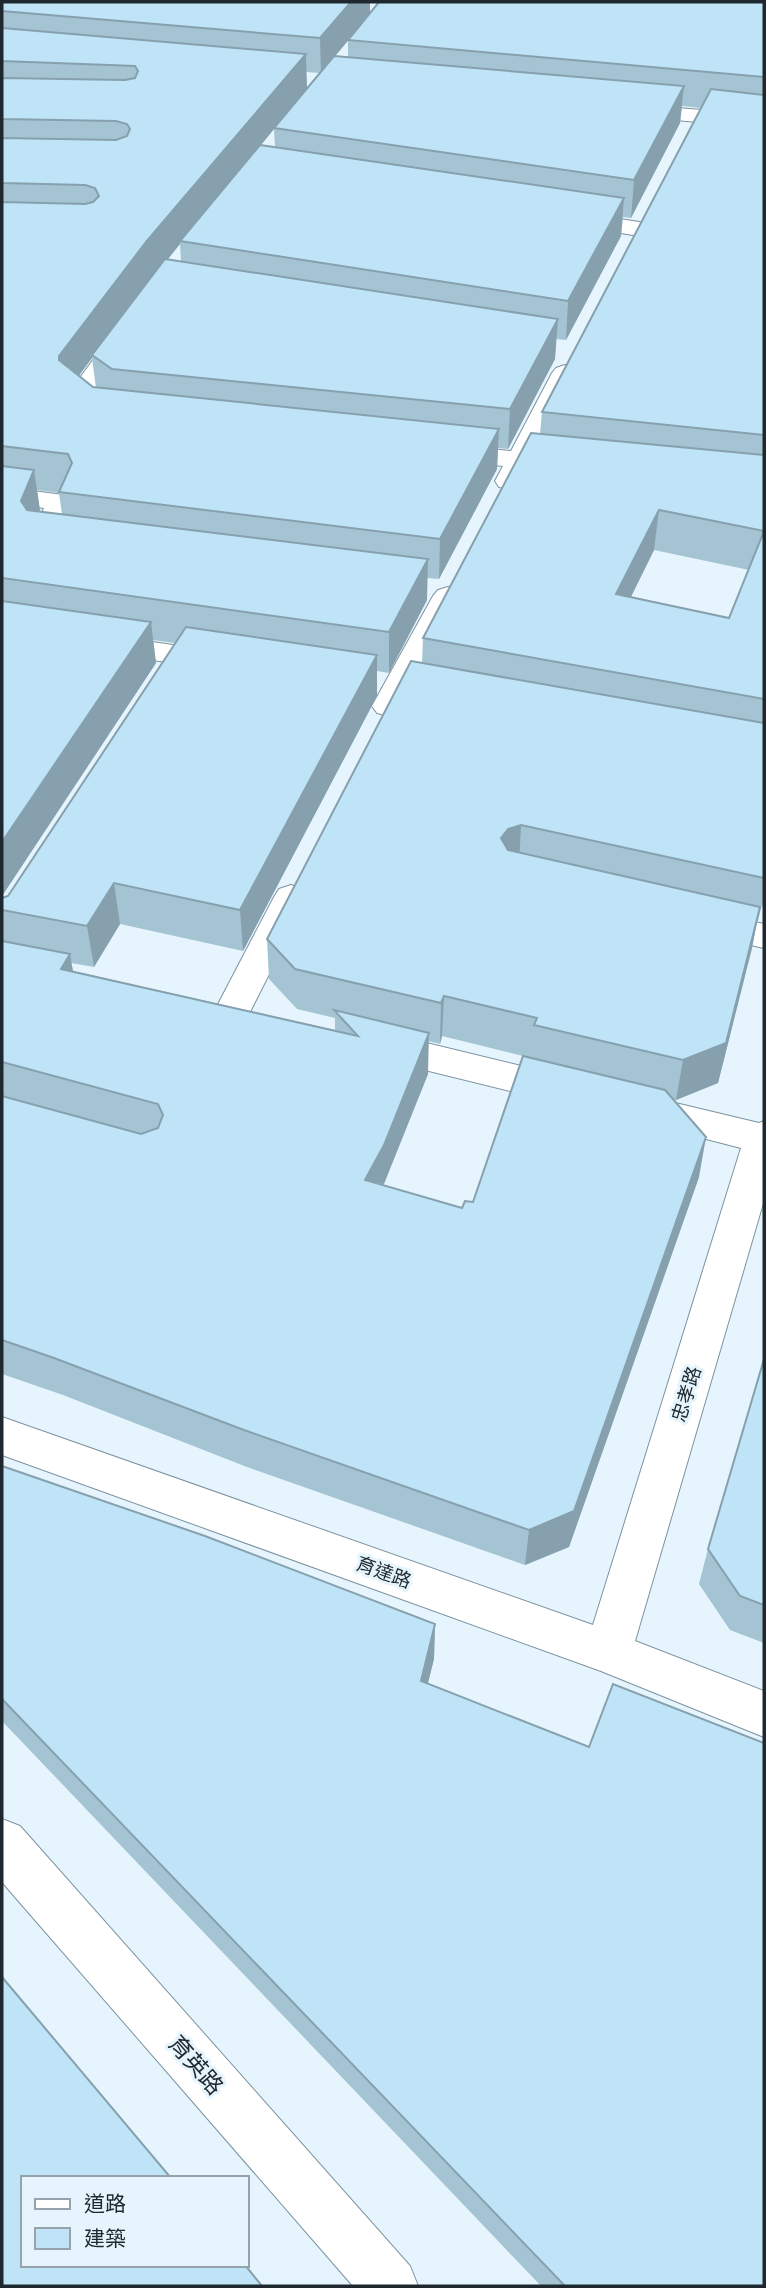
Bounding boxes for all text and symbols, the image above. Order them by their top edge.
street label: 忠孝路 [666,1363,706,1425]
street label: 育達路 [353,1551,415,1593]
street label: 育英路 [163,2029,230,2100]
legend [21,2176,248,2267]
text: 道路 [84,2190,126,2217]
text: 建築 [84,2225,126,2252]

